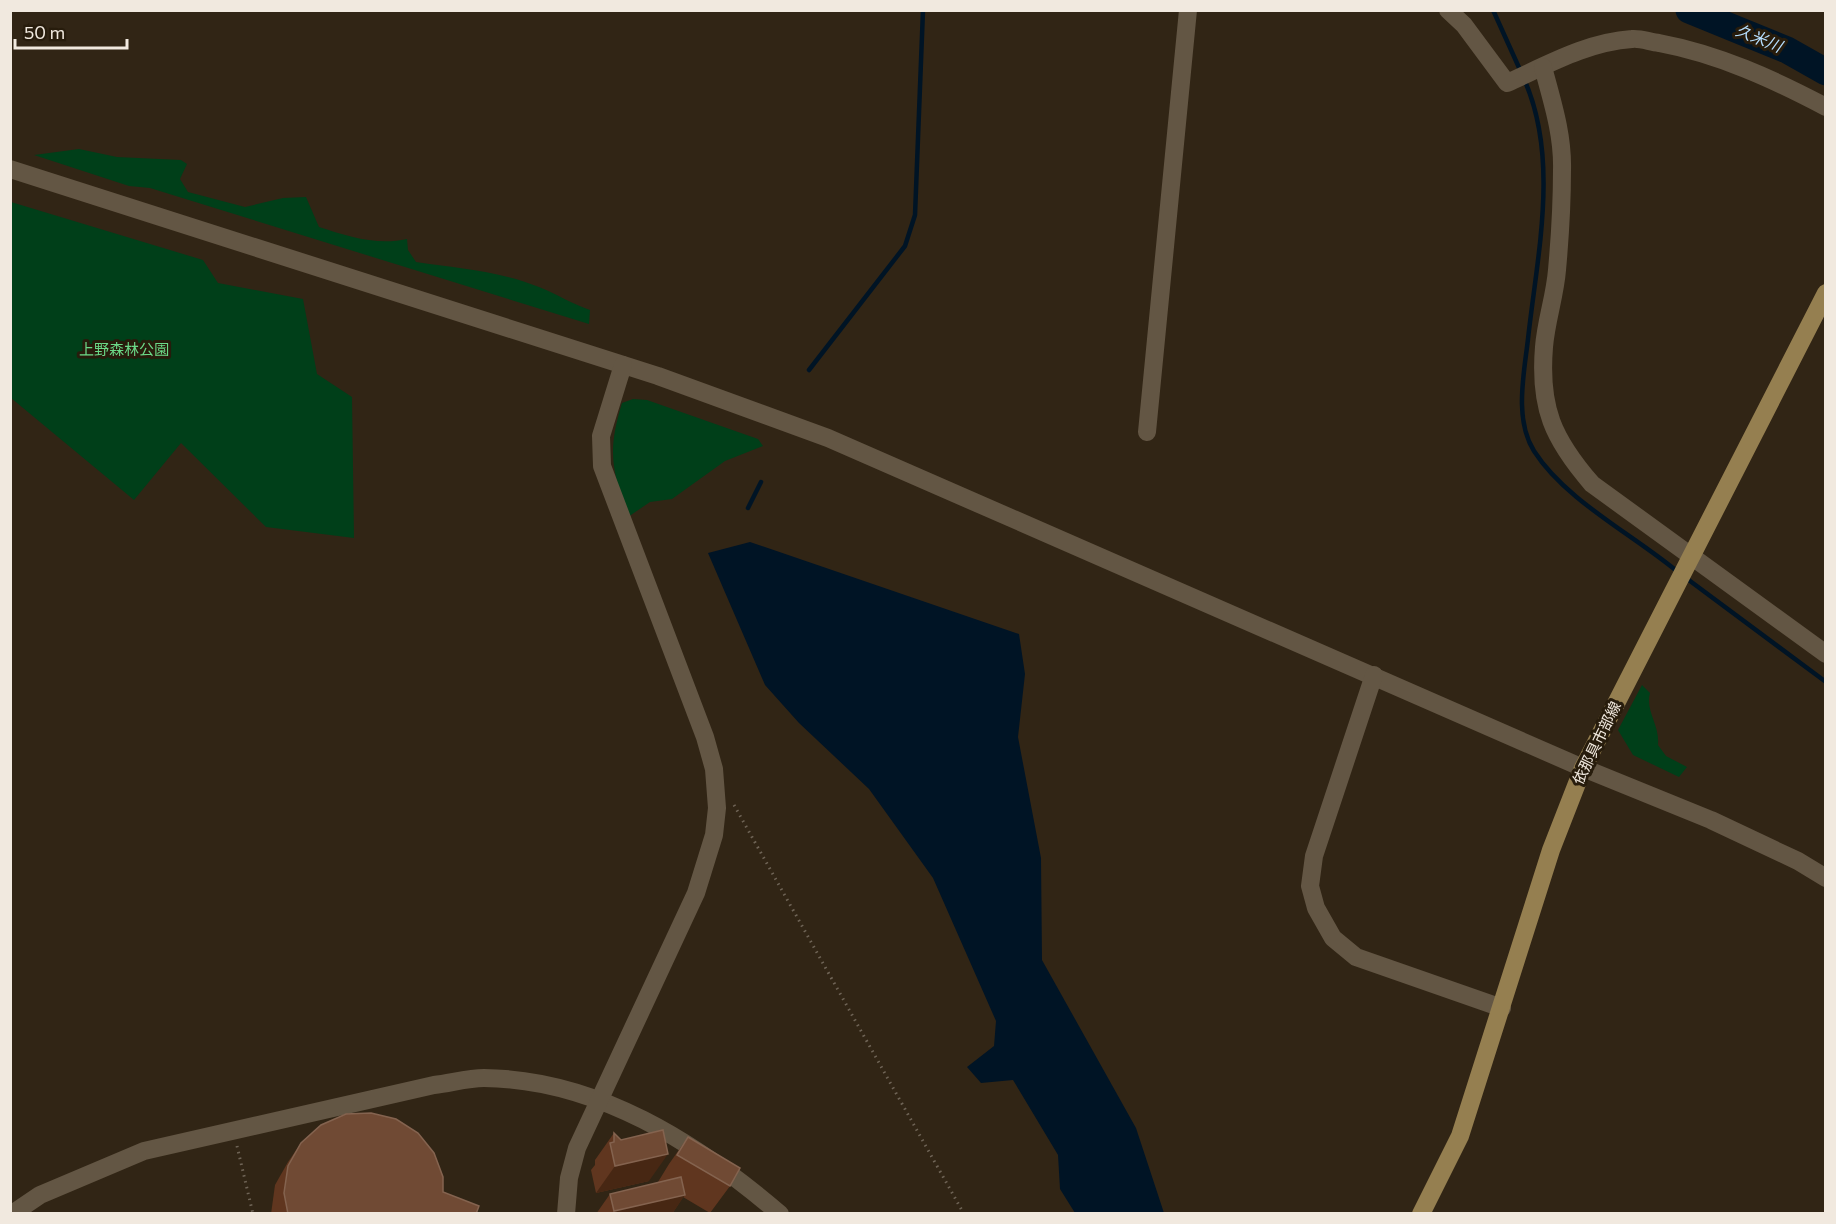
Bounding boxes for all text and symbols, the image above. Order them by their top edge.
scale bar [15,12,128,50]
water label: 久米川 [1733,20,1787,56]
text: 50 m [24,21,65,43]
park label: 上野森林公園 [79,340,169,358]
street label: 依那具市部線 [1568,698,1624,787]

